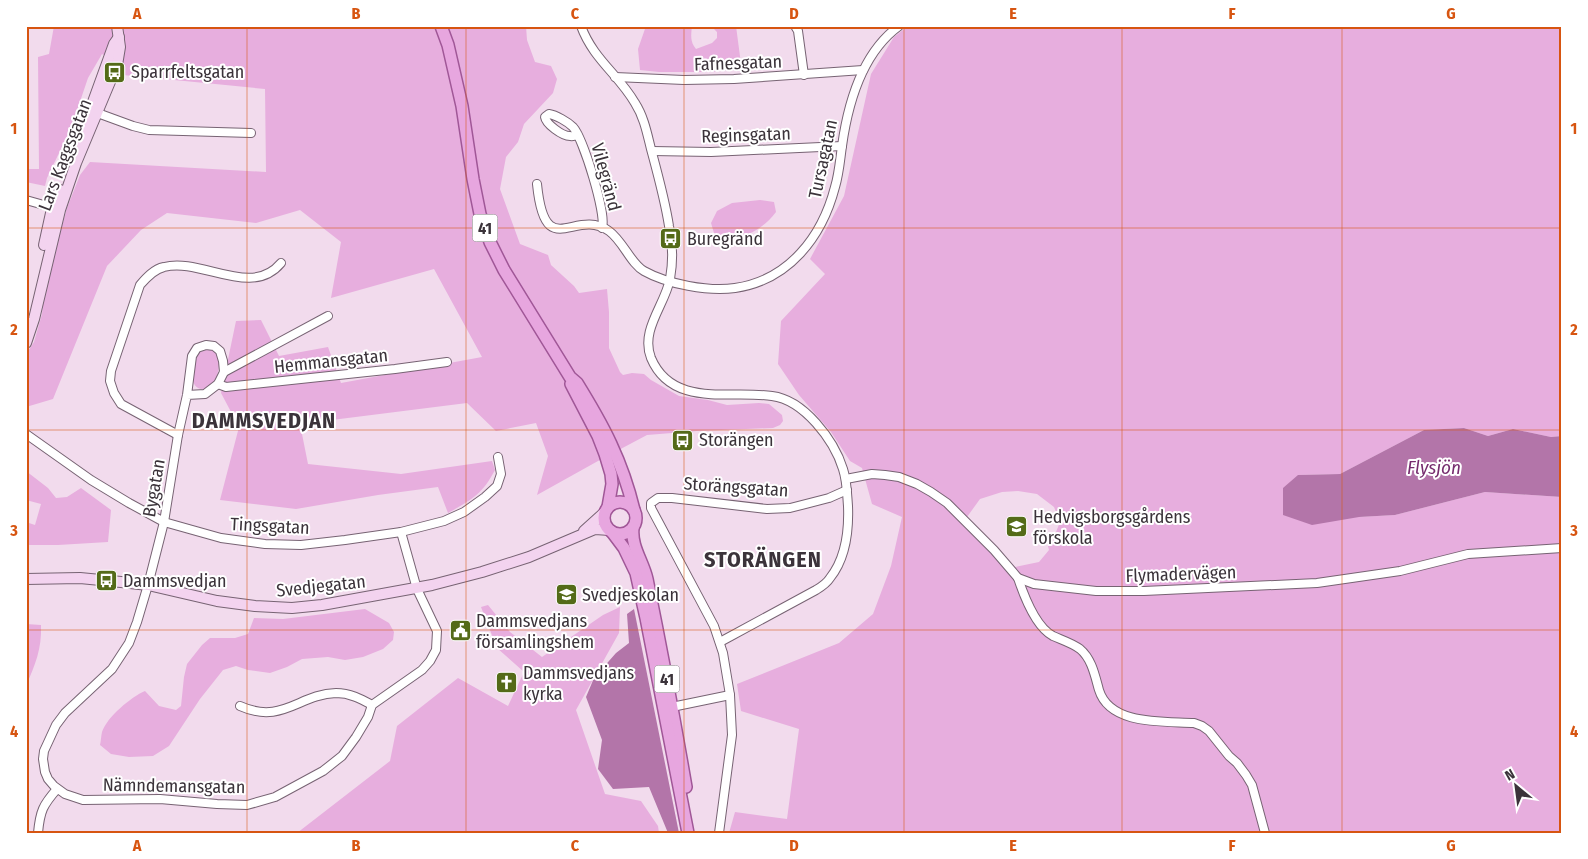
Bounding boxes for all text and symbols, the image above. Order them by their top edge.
text: A [132,4,142,23]
text: B [352,4,361,23]
text: C [571,4,580,23]
text: D [789,4,799,23]
text: E [1009,4,1017,23]
text: F [1228,4,1236,23]
text: G [1446,4,1456,23]
street label: Fafnesgatan [694,50,782,76]
bus stop icon: Sparrfeltsgatan [103,60,127,84]
place label: Sparrfeltsgatan [131,61,244,83]
street label: Lars Kaggsgatan [34,96,96,214]
street label: Tursagatan [804,117,842,201]
text: 1 [11,119,17,138]
text: 1 [1571,119,1577,138]
street label: Reginsgatan [701,122,791,148]
street label: Vilegränd [586,141,626,213]
road number: 41 [472,214,498,242]
bus stop icon: Buregränd [659,227,683,251]
place label: Buregränd [687,228,763,250]
text: 2 [9,320,18,339]
text: 2 [1569,320,1578,339]
street label: Hemmansgatan [273,344,389,378]
district label: DAMMSVEDJAN [192,407,336,434]
bus stop icon: Storängen [671,428,695,452]
place label: Storängen [699,429,774,451]
water label: Flysjön [1407,456,1461,479]
street label: Bygatan [138,457,170,519]
street label: Storängsgatan [683,472,789,502]
place label: Hedvigsborgsgårdens förskola [1033,506,1191,549]
street label: Tingsgatan [230,513,310,539]
school or university icon: Hedvigsborgsgårdens förskola [1005,515,1029,539]
text: 3 [9,521,18,540]
text: 3 [1569,521,1578,540]
district label: STORÄNGEN [704,546,822,573]
street label: Flymadervägen [1125,561,1237,587]
bus stop icon: Dammsvedjan [95,569,119,593]
place label: Dammsvedjan [123,570,227,592]
street label: Svedjegatan [275,570,367,602]
school or university icon: Svedjeskolan [554,583,578,607]
place label: Svedjeskolan [582,584,679,606]
place label: Dammsvedjans församlingshem [476,610,594,653]
public building icon: Dammsvedjans församlingshem [448,619,472,643]
place label: Dammsvedjans kyrka [523,662,635,705]
road number: 41 [654,666,680,692]
church icon: Dammsvedjans kyrka [495,671,519,695]
text: 4 [10,722,18,741]
text: 4 [1570,722,1578,741]
north arrow [1490,762,1540,812]
text: N [1502,766,1518,785]
street label: Nämndemansgatan [103,774,245,798]
text: A [132,836,142,855]
text: B [352,836,361,855]
text: C [571,836,580,855]
text: D [789,836,799,855]
text: E [1009,836,1017,855]
text: F [1228,836,1236,855]
text: G [1446,836,1456,855]

